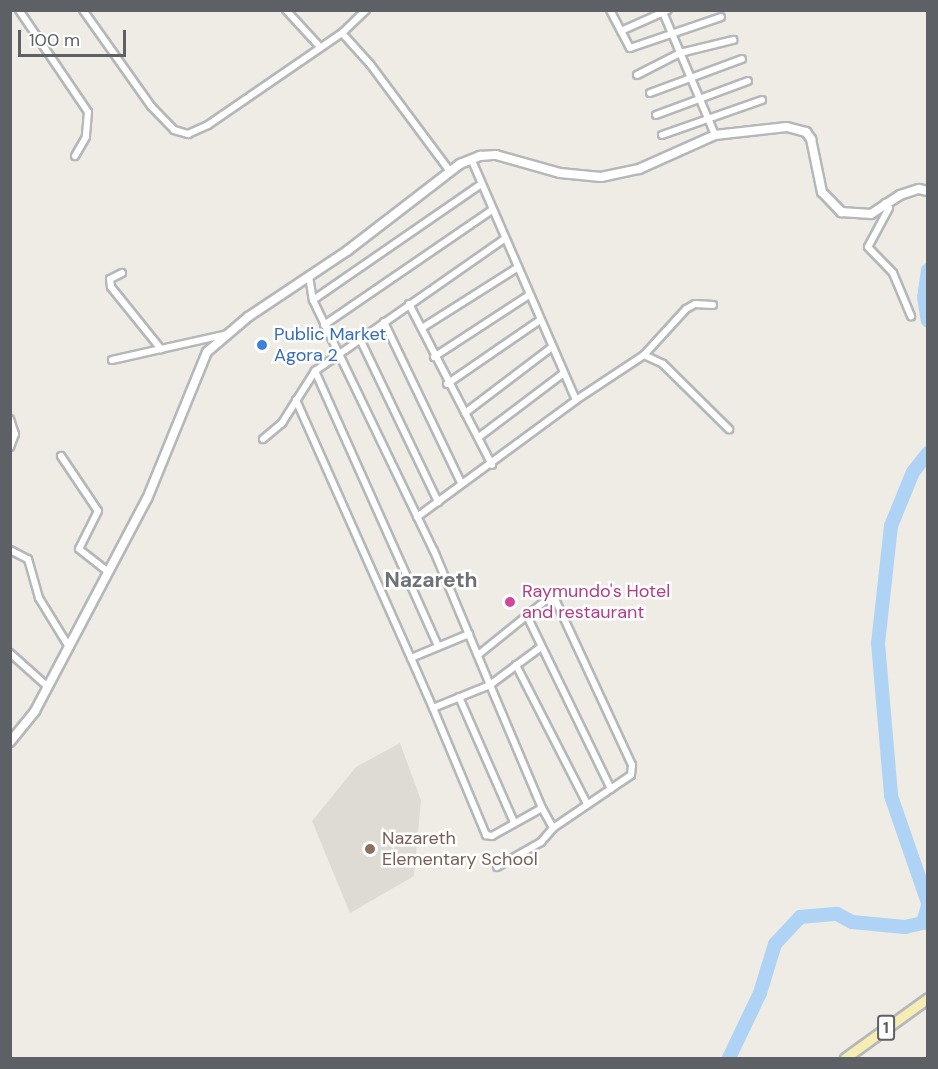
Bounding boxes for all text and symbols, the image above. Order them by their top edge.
scale bar [21,18,129,56]
text: 100 m [29,28,80,52]
place label: Public Market Agora 2 [274,324,386,366]
marker: Public Market Agora 2 [255,338,269,352]
district label: Nazareth [384,567,478,593]
place label: Raymundo's Hotel and restaurant [522,581,670,624]
marker: Raymundo's Hotel and restaurant [503,595,517,609]
place label: Nazareth Elementary School [382,828,538,870]
marker: Nazareth Elementary School [363,842,377,856]
road number: 1 [877,1015,895,1041]

